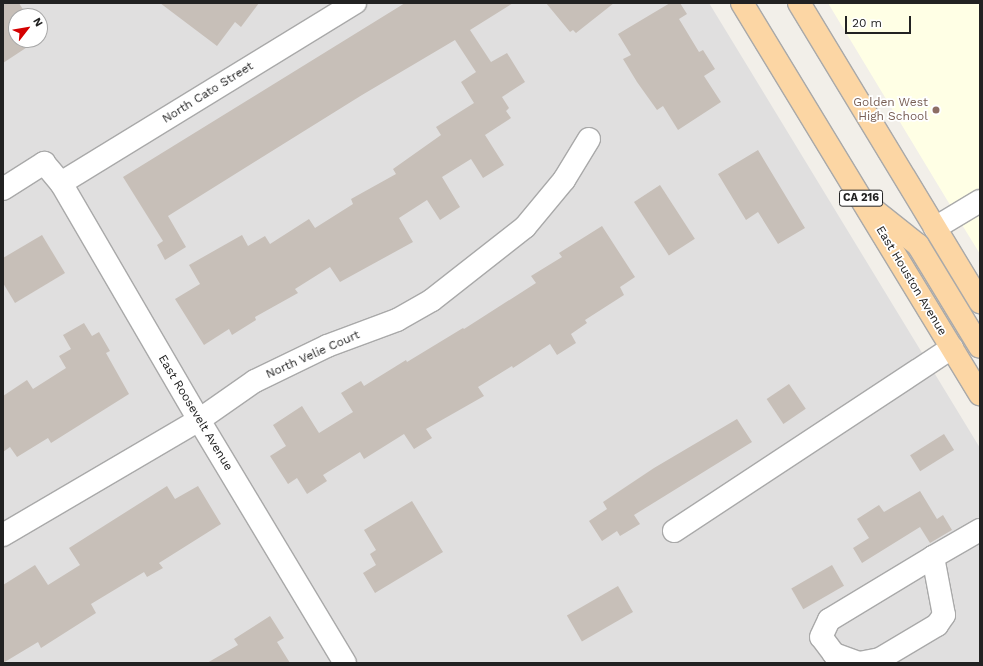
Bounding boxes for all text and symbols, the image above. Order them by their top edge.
north arrow [8,8,48,48]
scale bar [847,8,913,34]
text: N [30,15,46,29]
text: 20 m [852,16,882,30]
street label: North Cato Street [160,59,256,127]
place label: Golden West High School [853,96,928,124]
marker: Golden West High School [931,105,941,115]
road number: CA 216 [838,189,884,207]
street label: East Houston Avenue [872,223,950,339]
street label: North Velie Court [264,328,362,382]
street label: East Roosevelt Avenue [154,352,236,474]

